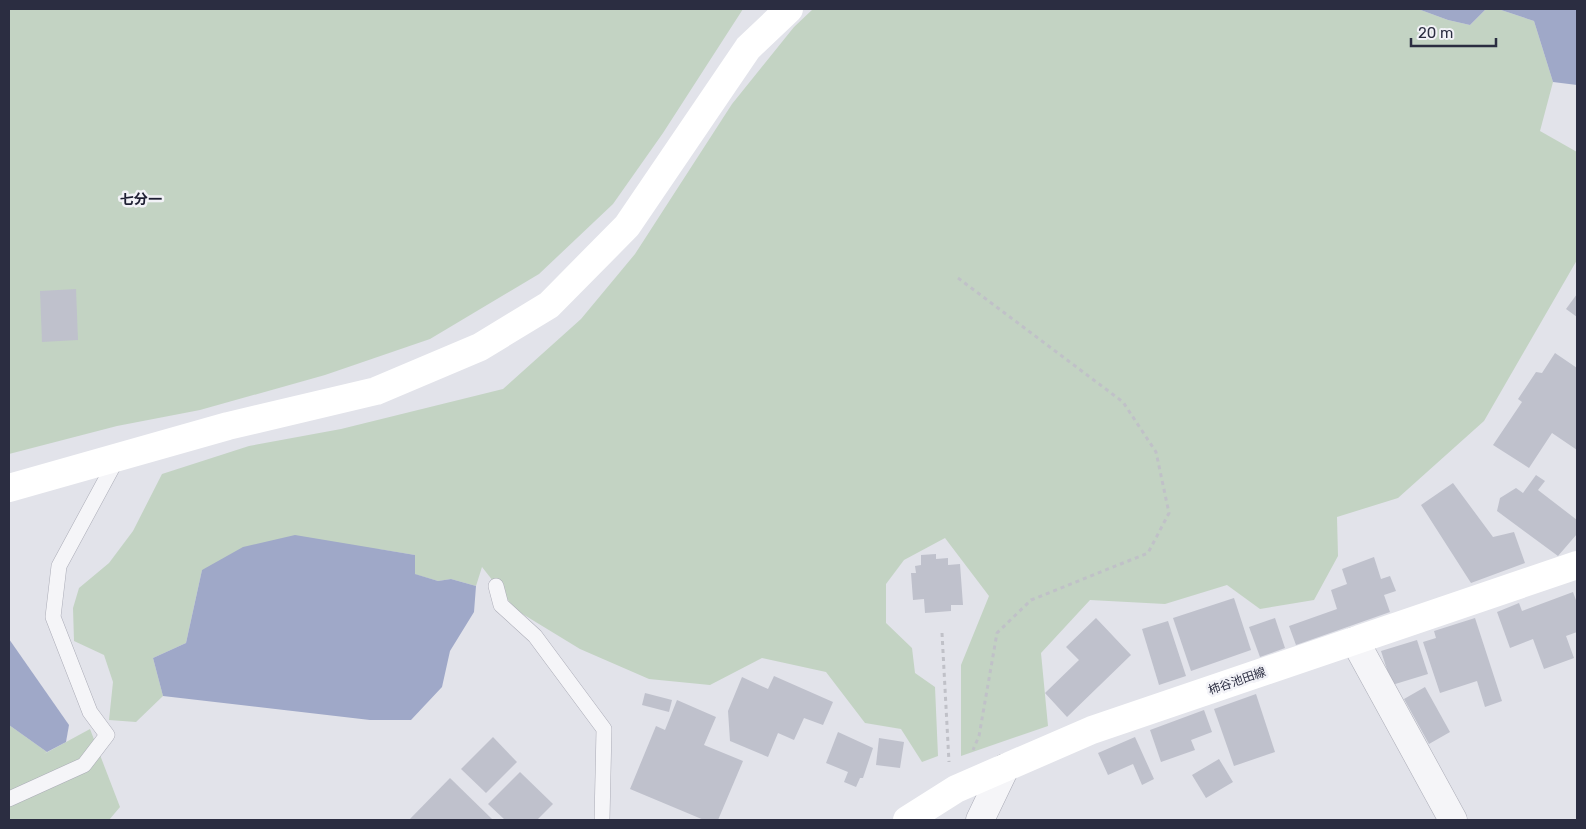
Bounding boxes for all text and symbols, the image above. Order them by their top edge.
scale bar [1411,15,1496,47]
text: 20 m [1418,24,1453,42]
district label: 七分一 [120,191,162,208]
street label: 柿谷池田線 [1206,665,1268,697]

